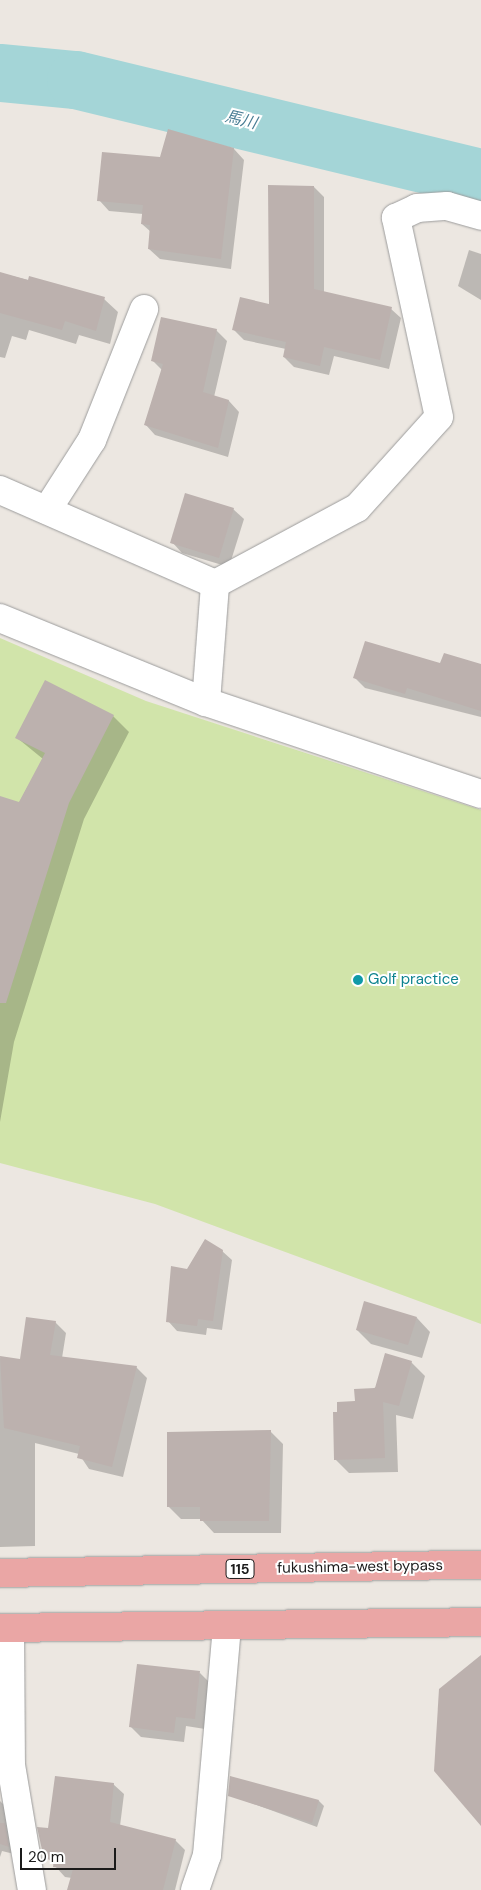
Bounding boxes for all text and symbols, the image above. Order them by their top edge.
water label: 馬川 [223,107,259,133]
place label: Golf practice [368,971,459,989]
marker: Golf practice [352,974,364,986]
street label: fukushima-west bypass [277,1557,443,1577]
road number: 115 [225,1558,255,1580]
scale bar [22,1838,119,1870]
text: 20 m [28,1847,64,1867]

